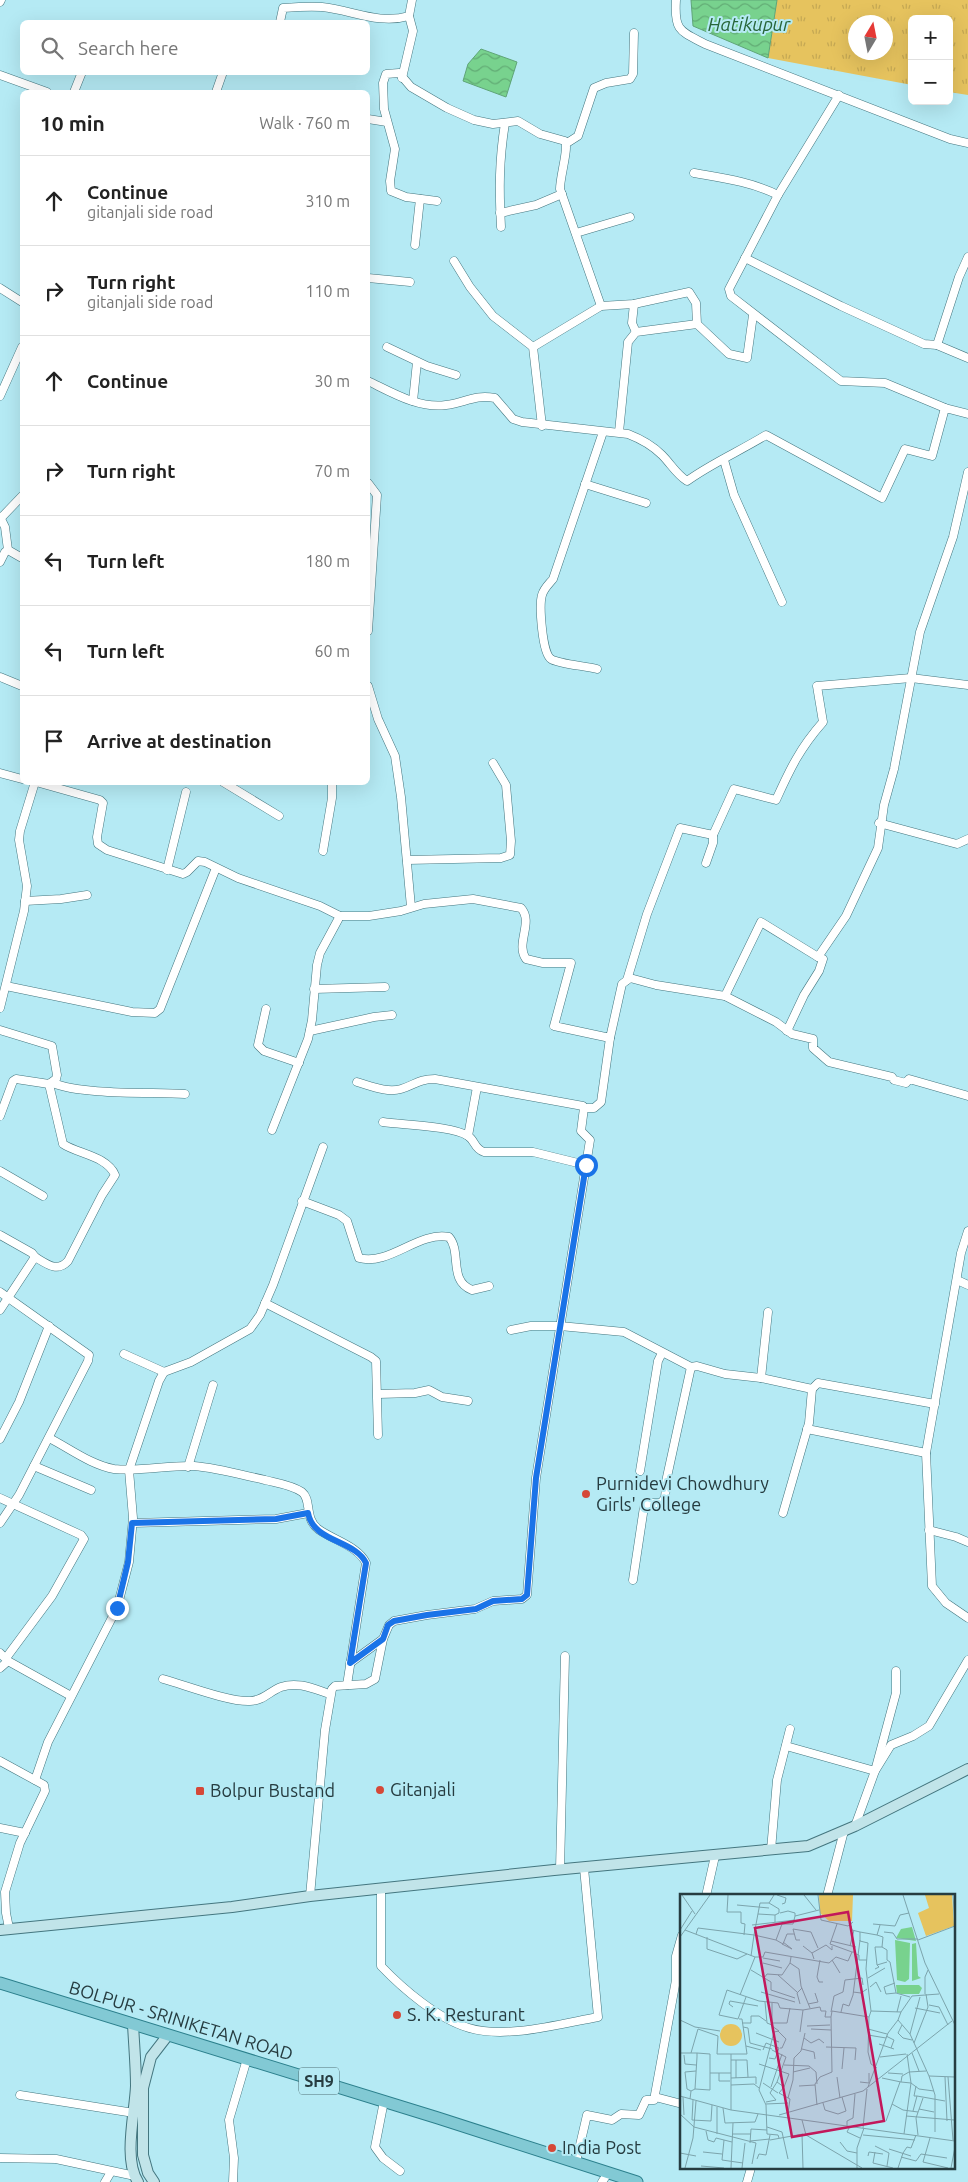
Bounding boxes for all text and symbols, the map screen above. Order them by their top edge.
water label: Hatikupur [708,13,791,35]
north arrow [848,15,893,60]
map controls [908,15,953,105]
button: + [908,15,953,60]
search box [20,20,370,75]
icon: search [38,34,66,62]
text: Search here [78,37,178,59]
button: − [908,60,953,105]
text: 10 min [40,111,105,135]
text: Walk · 760 m [259,114,350,132]
text: Continue [87,181,168,203]
icon: ahead [40,187,68,215]
text: 310 m [305,192,350,210]
text: gitanjali side road [87,203,213,221]
text: Turn right [87,271,175,293]
icon: right [40,277,68,305]
text: 110 m [305,282,350,300]
text: gitanjali side road [87,293,213,311]
icon: ahead [40,367,68,395]
text: Continue [87,370,168,392]
text: 30 m [314,372,350,390]
icon: right [40,457,68,485]
text: Turn right [87,460,175,482]
text: 70 m [314,462,350,480]
icon: left [40,547,68,575]
text: Turn left [87,550,165,572]
text: 180 m [305,552,350,570]
icon: left [40,637,68,665]
text: Turn left [87,640,165,662]
text: 60 m [314,642,350,660]
icon: arrive [40,727,68,755]
text: Arrive at destination [87,730,272,752]
route start [575,1154,598,1177]
place label: Purnidevi Chowdhury Girls' College [596,1473,769,1514]
marker: Purnidevi Chowdhury Girls' College [580,1488,592,1500]
route end [106,1597,129,1620]
place label: Gitanjali [390,1779,456,1799]
place label: Bolpur Bustand [210,1780,335,1800]
marker: Gitanjali [374,1784,386,1796]
marker: Bolpur Bustand [194,1785,206,1797]
inset map [680,1894,956,2170]
street label: BOLPUR - SRINIKETAN ROAD [67,1976,296,2064]
place label: S. K. Resturant [407,2004,525,2024]
marker: S. K. Resturant [391,2009,403,2021]
road number: SH9 [299,2068,339,2094]
place label: India Post [562,2137,641,2157]
marker: India Post [546,2142,558,2154]

